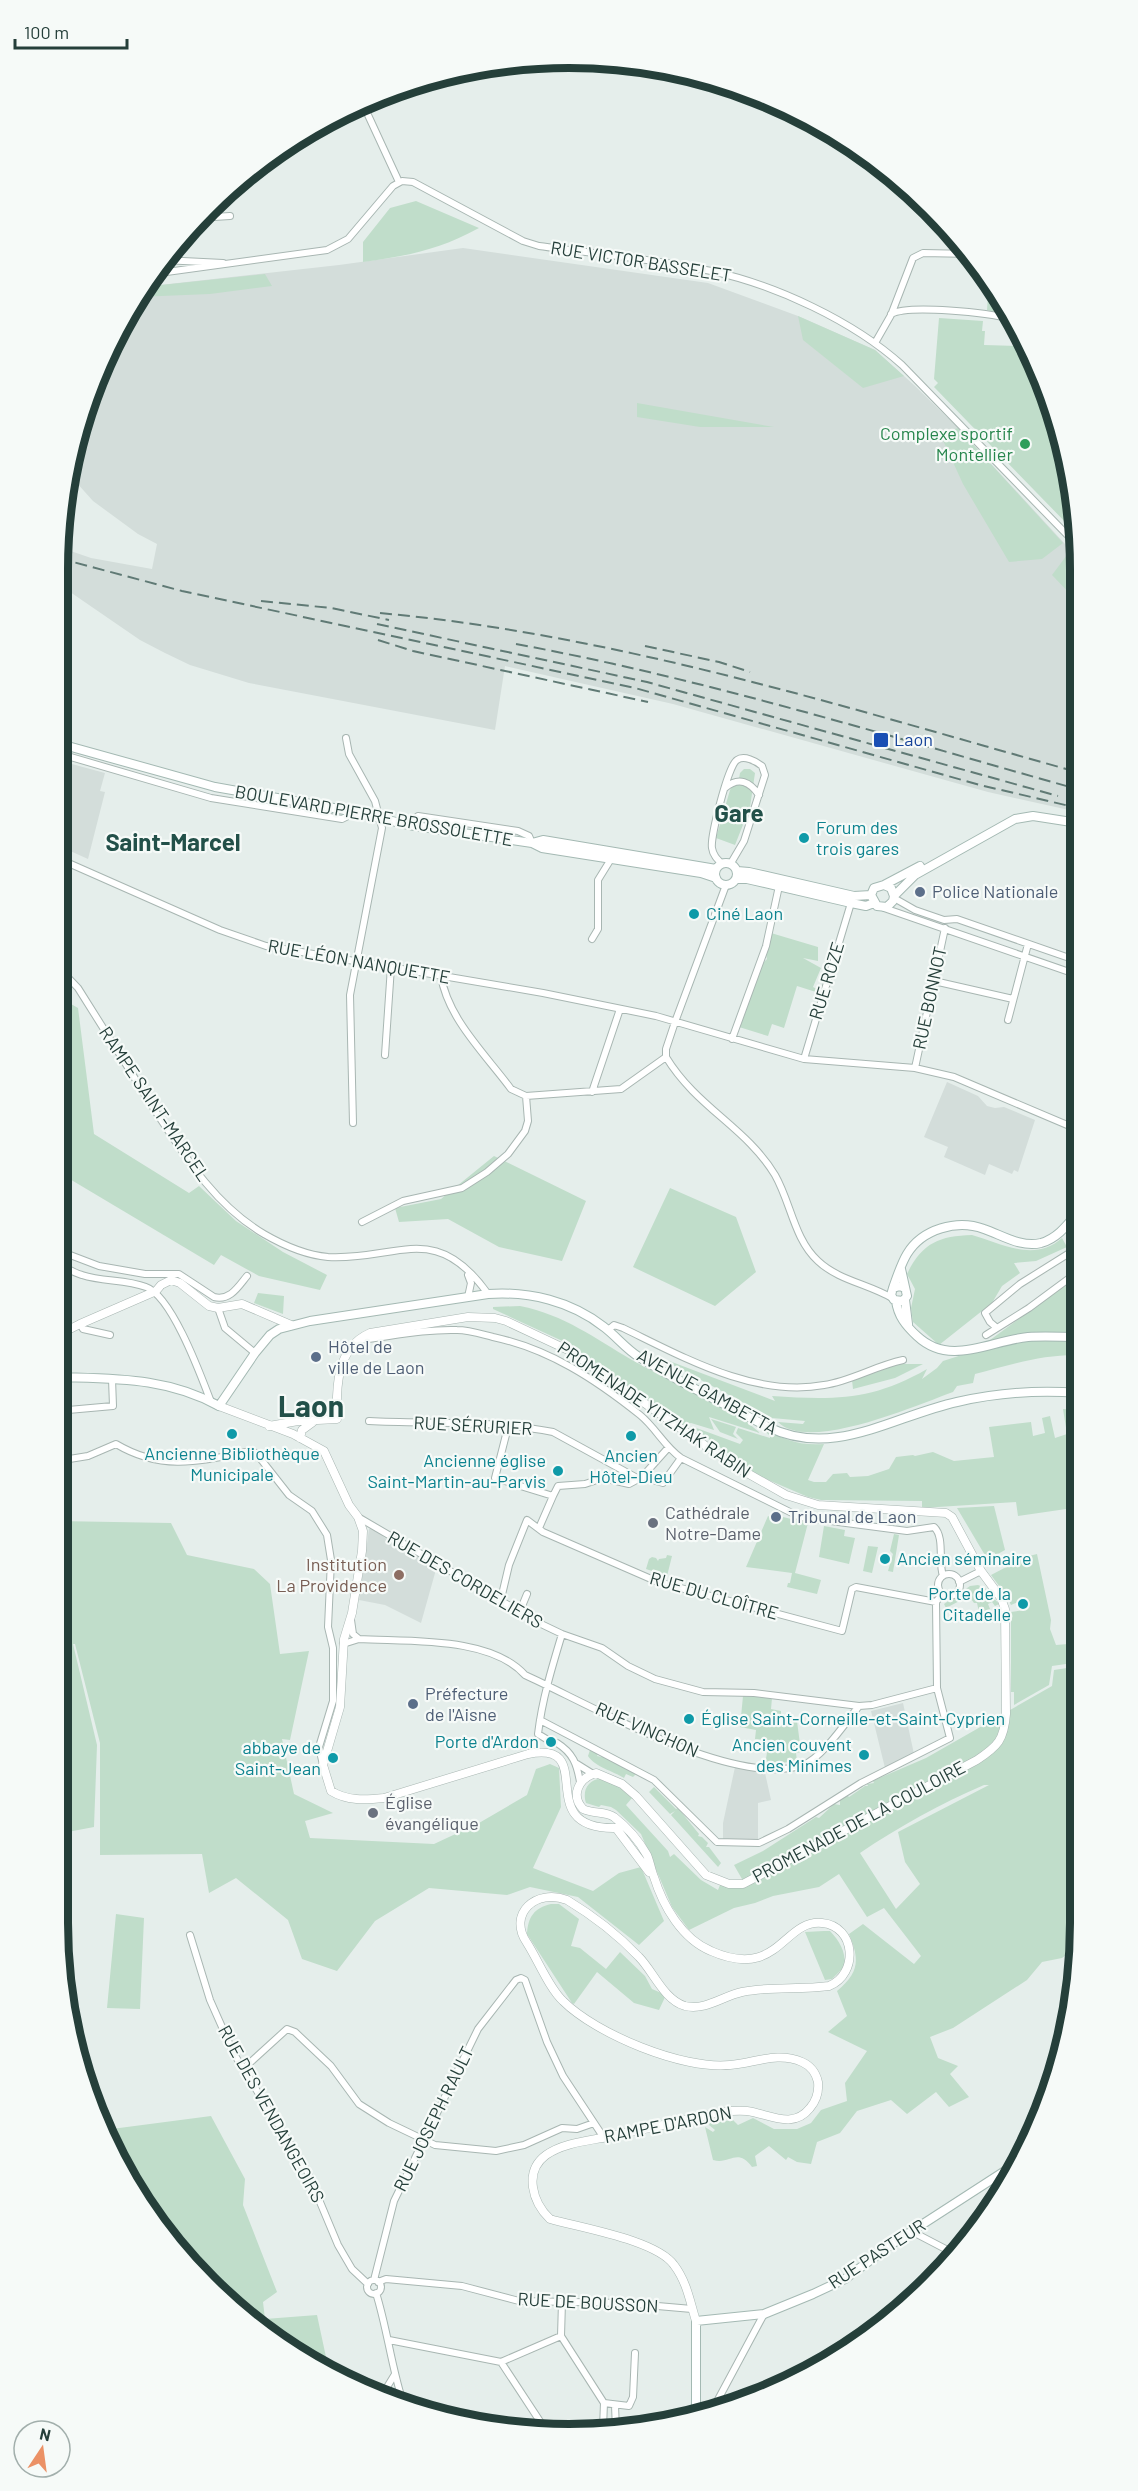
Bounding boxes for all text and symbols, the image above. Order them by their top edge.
scale bar [15,12,128,50]
text: 100 m [24,21,69,43]
street label: RUE VICTOR BASSELET [549,236,733,286]
place label: Complexe sportif Montellier [880,422,1013,465]
marker: Complexe sportif Montellier [1018,437,1032,451]
place label: Laon [894,728,933,750]
marker: Laon [872,731,890,749]
street label: BOULEVARD PIERRE BROSSOLETTE [233,780,515,850]
district label: Gare [714,798,764,827]
place label: Forum des trois gares [816,816,899,859]
district label: Saint-Marcel [105,827,241,856]
marker: Forum des trois gares [797,831,811,845]
place label: Police Nationale [932,880,1058,902]
marker: Police Nationale [913,885,927,899]
place label: Ciné Laon [706,902,783,924]
marker: Ciné Laon [687,907,701,921]
street label: RUE LÉON NANQUETTE [266,934,452,988]
street label: RUE ROZE [804,939,848,1022]
street label: RUE BONNOT [907,944,951,1051]
street label: RAMPE SAINT-MARCEL [95,1022,215,1185]
place label: Hôtel de ville de Laon [328,1335,425,1378]
street label: PROMENADE YITZHAK RABIN [554,1336,755,1482]
street label: AVENUE GAMBETTA [633,1343,782,1439]
marker: Hôtel de ville de Laon [309,1350,323,1364]
district label: Laon [278,1387,344,1423]
street label: RUE SÉRURIER [413,1411,533,1439]
marker: Ancienne Bibliothèque Municipale [225,1427,239,1441]
marker: Ancien Hôtel-Dieu [624,1429,638,1443]
place label: Ancienne Bibliothèque Municipale [144,1442,320,1485]
place label: Ancien Hôtel-Dieu [589,1444,673,1487]
place label: Ancienne église Saint-Martin-au-Parvis [367,1449,546,1492]
marker: Ancienne église Saint-Martin-au-Parvis [551,1464,565,1478]
place label: Cathédrale Notre-Dame [665,1501,761,1544]
place label: Tribunal de Laon [788,1505,917,1527]
marker: Tribunal de Laon [769,1510,783,1524]
marker: Cathédrale Notre-Dame [646,1516,660,1530]
street label: RUE DES CORDELIERS [384,1526,547,1633]
place label: Ancien séminaire [897,1547,1032,1569]
marker: Ancien séminaire [878,1552,892,1566]
place label: Institution La Providence [276,1553,387,1596]
street label: RUE DU CLOÎTRE [647,1566,781,1624]
marker: Institution La Providence [392,1568,406,1582]
place label: Porte de la Citadelle [928,1582,1011,1625]
marker: Porte de la Citadelle [1016,1597,1030,1611]
place label: Préfecture de l'Aisne [425,1682,508,1725]
marker: Préfecture de l'Aisne [406,1697,420,1711]
street label: RUE VINCHON [592,1697,702,1762]
place label: Église Saint-Corneille-et-Saint-Cyprien [701,1707,1005,1729]
marker: Église Saint-Corneille-et-Saint-Cyprien [682,1712,696,1726]
place label: Porte d'Ardon [435,1730,539,1752]
place label: Ancien couvent des Minimes [732,1733,852,1776]
marker: Porte d'Ardon [544,1735,558,1749]
place label: abbaye de Saint-Jean [235,1736,321,1779]
marker: Ancien couvent des Minimes [857,1748,871,1762]
marker: abbaye de Saint-Jean [326,1751,340,1765]
street label: PROMENADE DE LA COULOIRE [748,1755,969,1887]
place label: Église évangélique [385,1791,479,1834]
marker: Église évangélique [366,1806,380,1820]
street label: RUE DES VENDANGEOIRS [214,2021,330,2206]
street label: RUE JOSEPH RAULT [388,2042,478,2195]
street label: RAMPE D'ARDON [602,2101,733,2147]
street label: RUE PASTEUR [824,2214,929,2293]
street label: RUE DE BOUSSON [517,2287,659,2317]
north arrow [12,2419,72,2479]
text: N [38,2423,53,2444]

